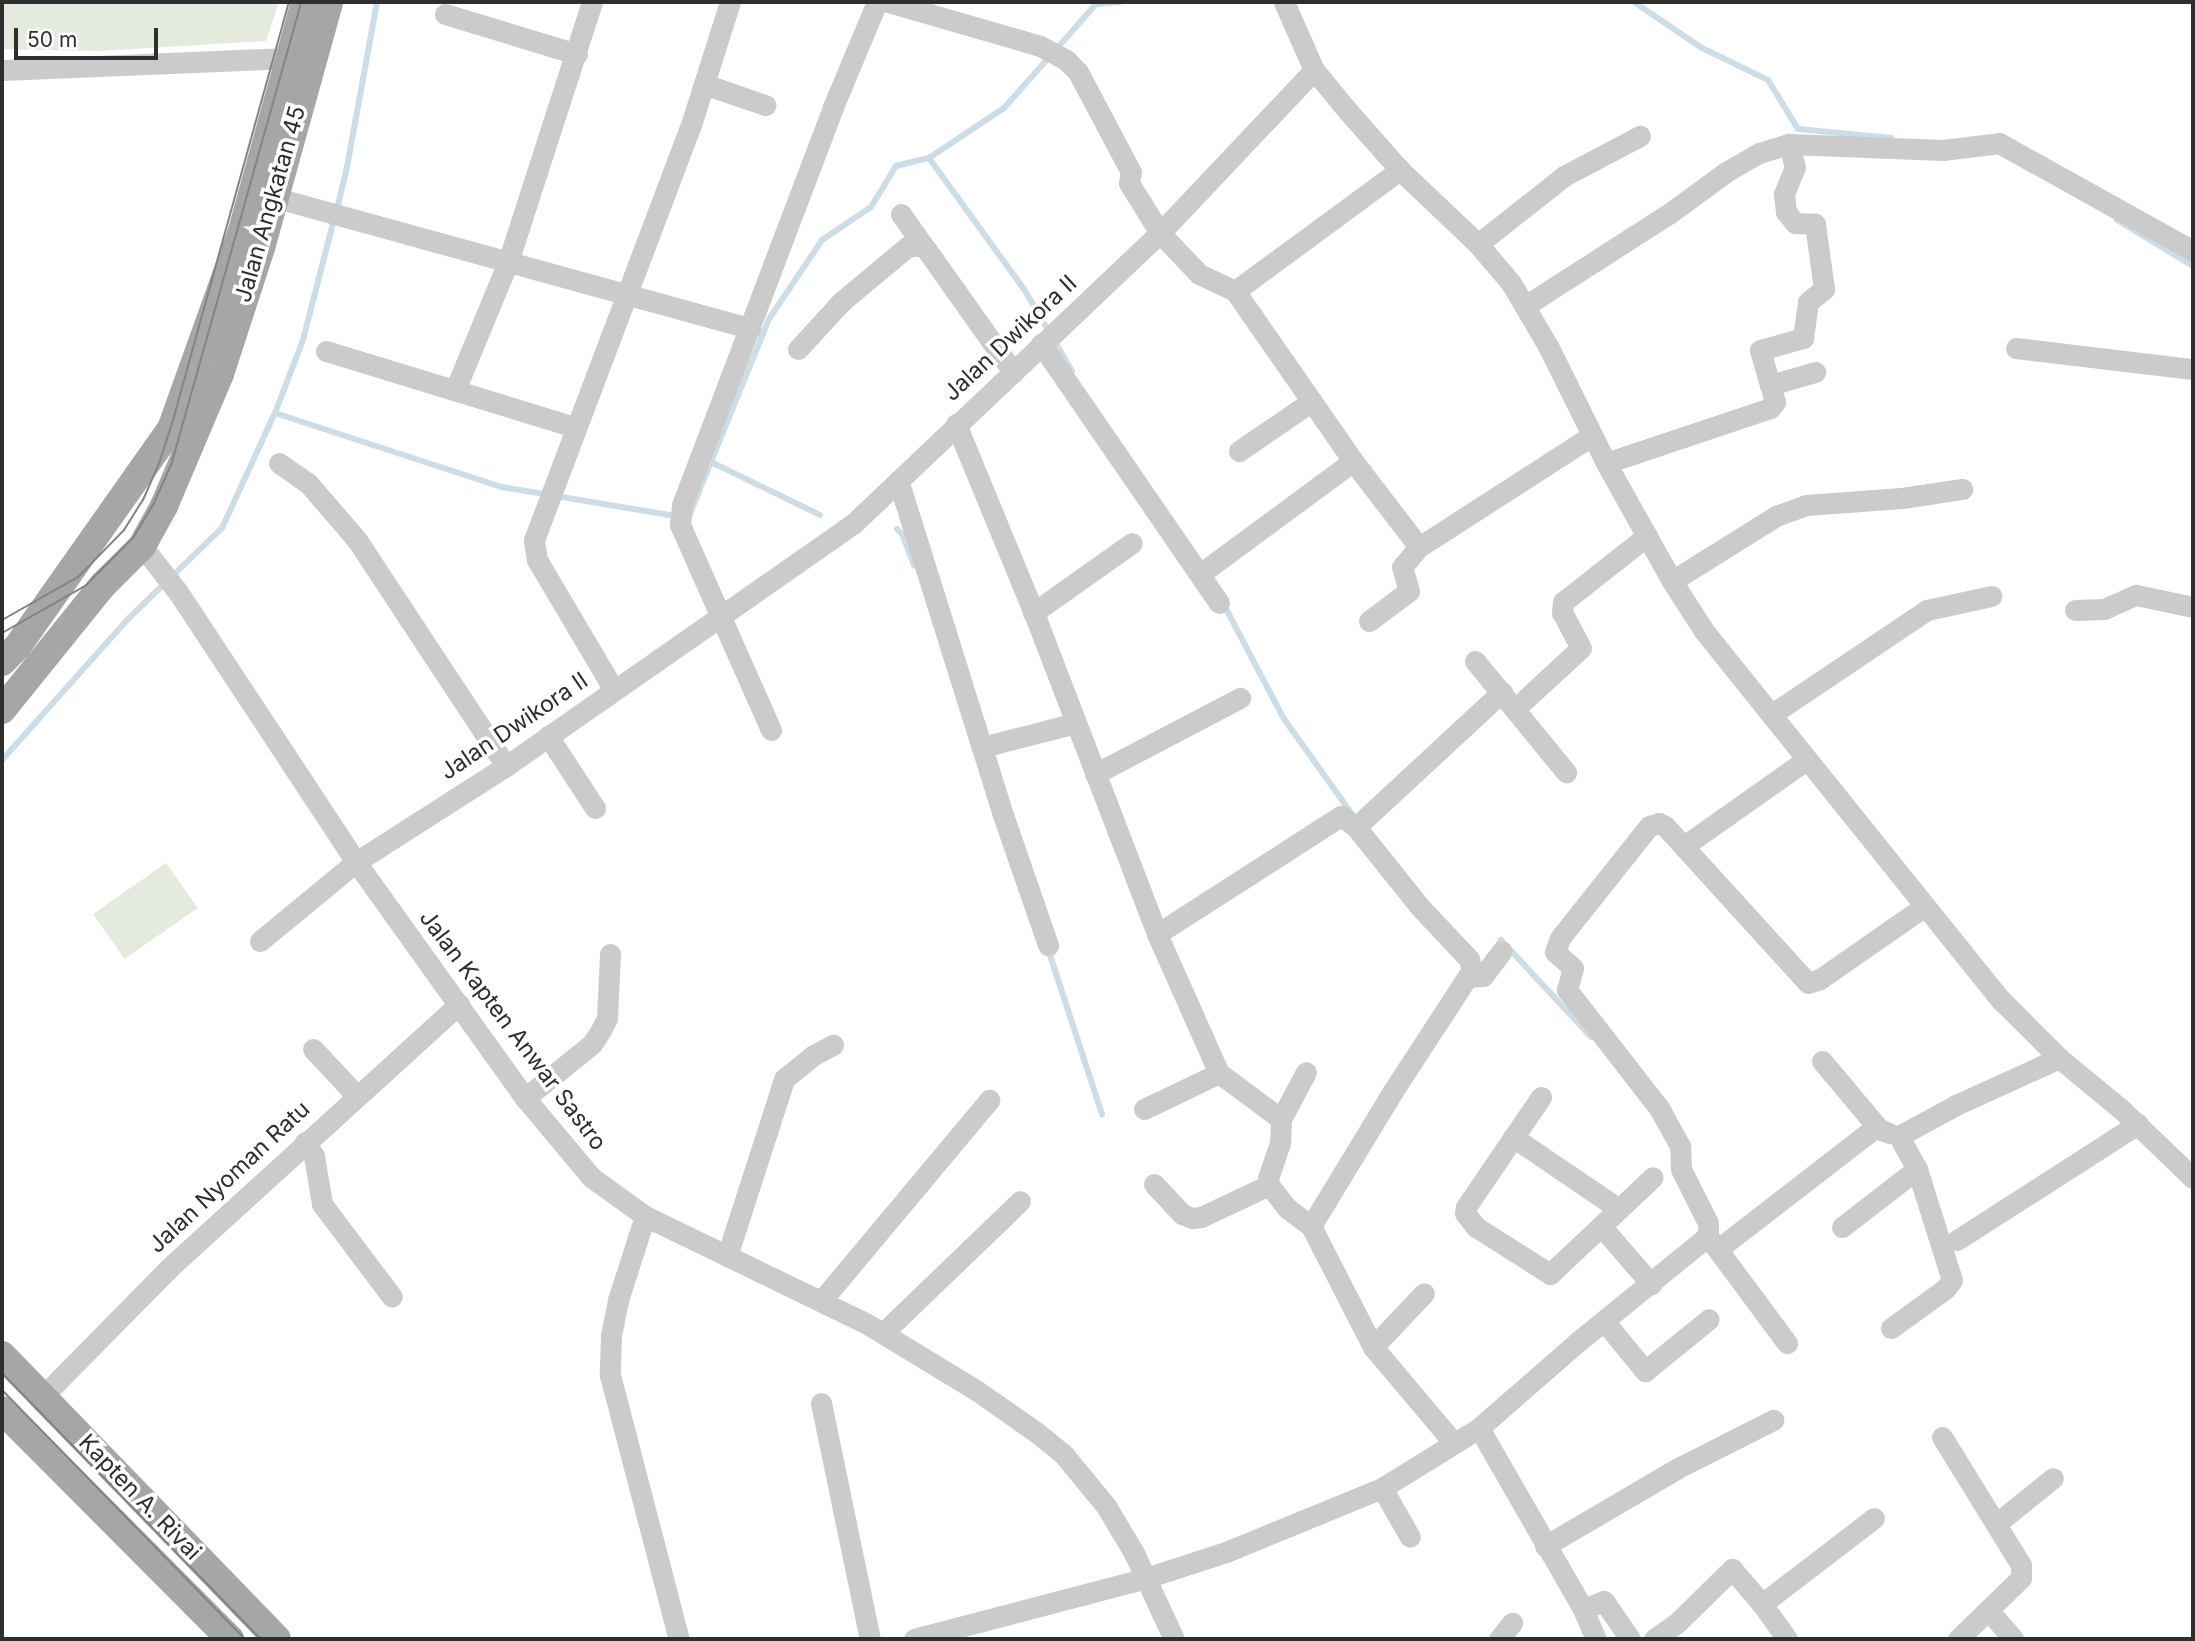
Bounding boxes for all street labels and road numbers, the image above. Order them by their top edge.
street label: Jalan Angkatan 45 [229,103,311,305]
street label: Jalan Dwikora II [938,269,1082,407]
street label: Jalan Dwikora II [435,667,593,785]
street label: Jalan Kapten Anwar Sastro [414,904,612,1156]
street label: Jalan Nyoman Ratu [143,1095,315,1259]
street label: Kapten A. Rivai [73,1428,207,1566]

